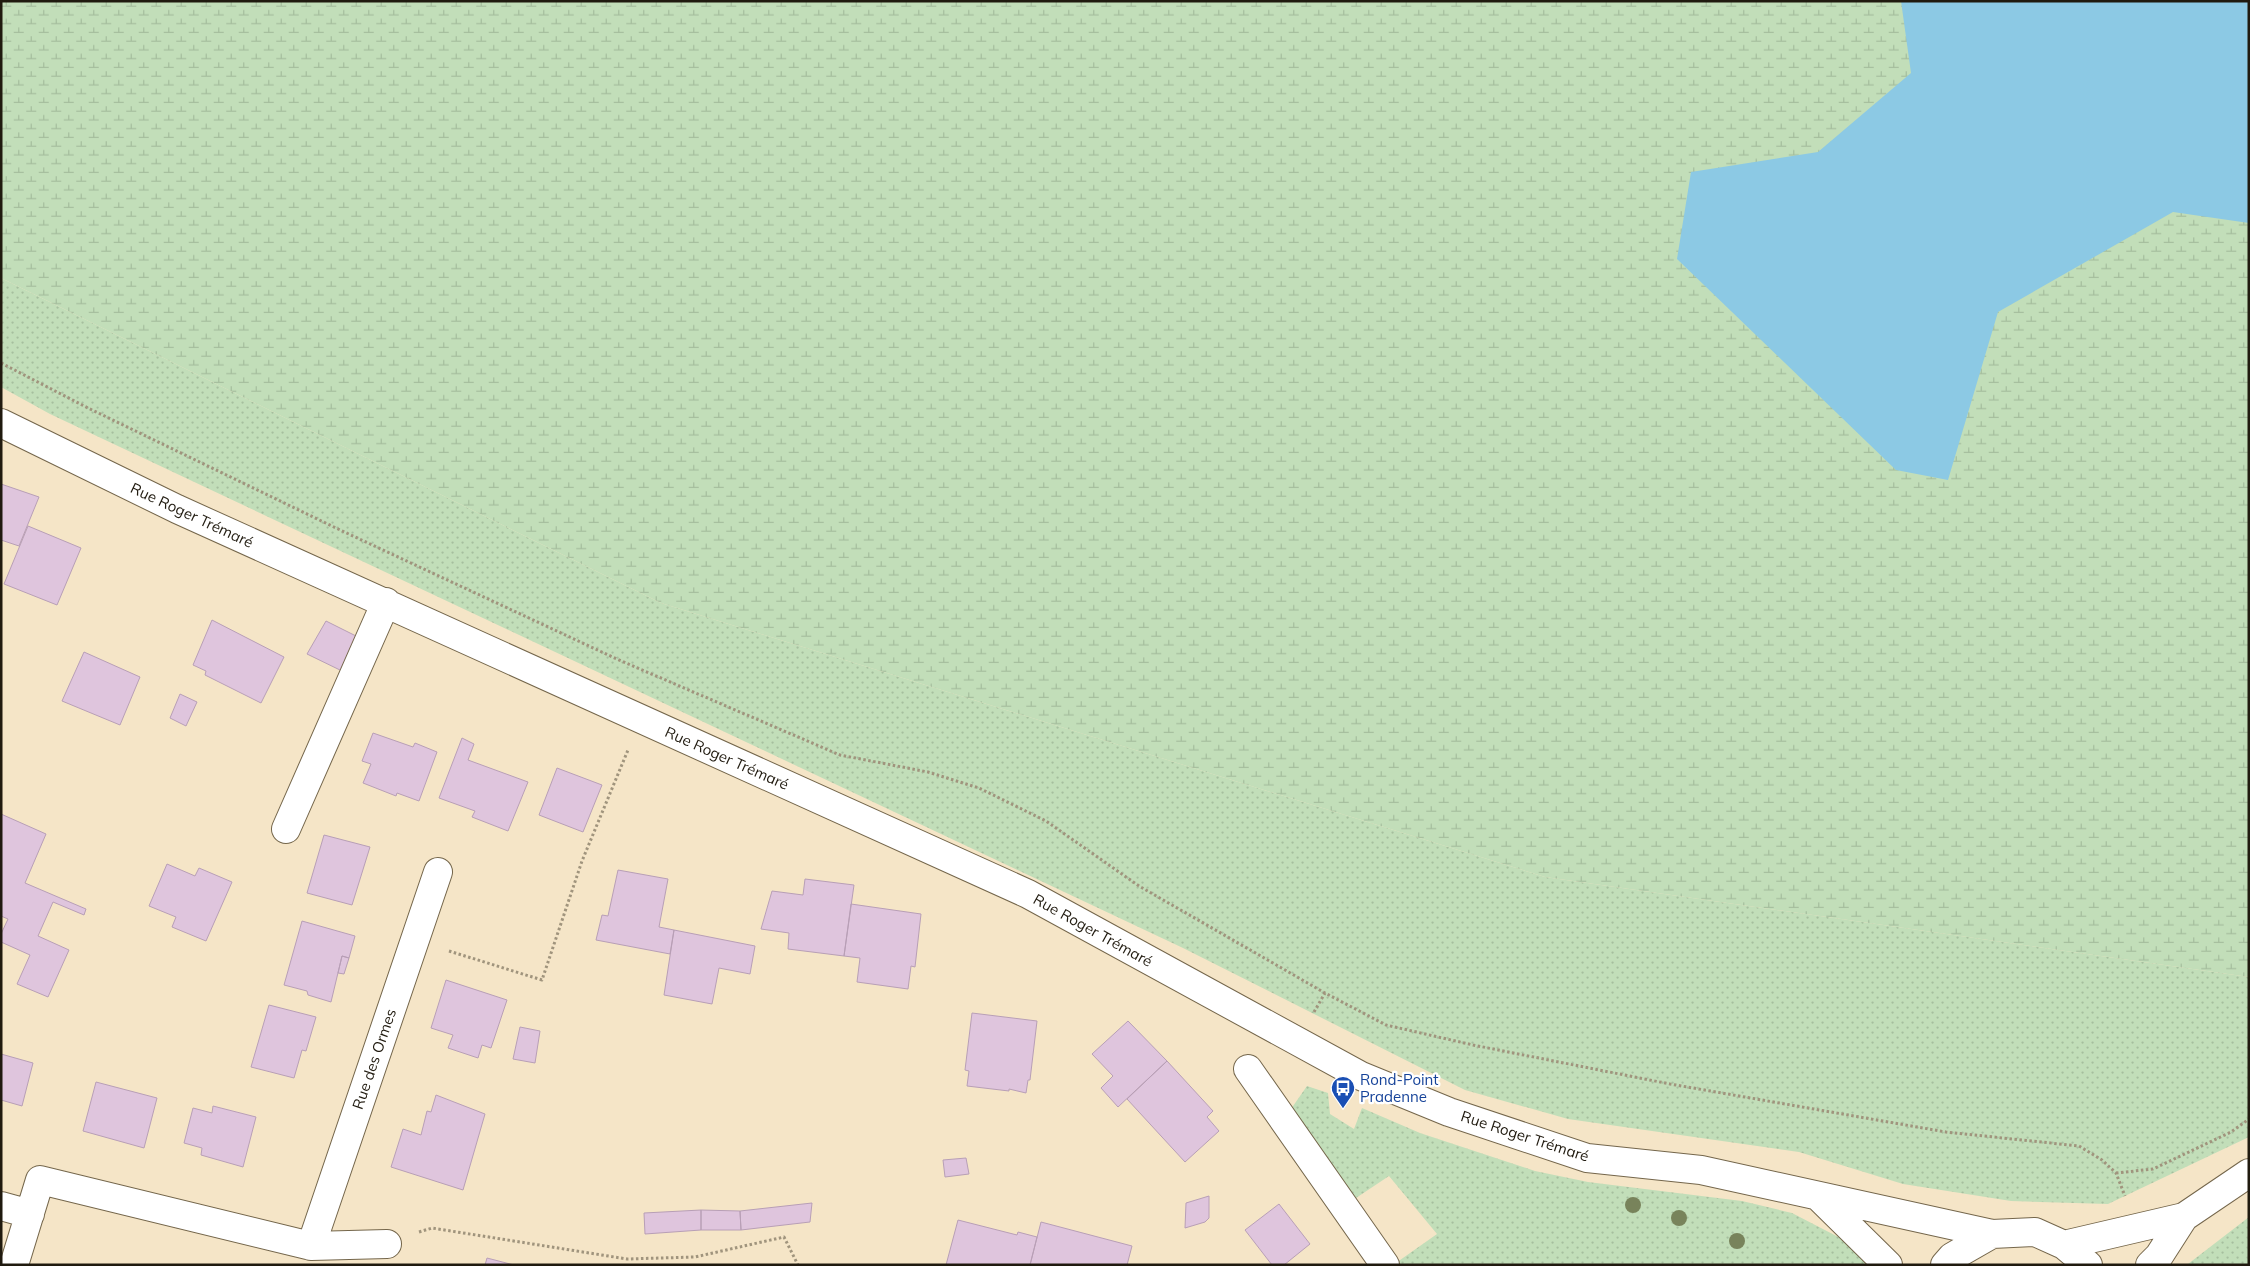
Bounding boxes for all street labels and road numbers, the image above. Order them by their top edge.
street label: Rue Roger Trémaré [127,478,257,552]
street label: Rue Roger Trémaré [662,722,792,794]
street label: Rue Roger Trémaré [1030,889,1156,971]
street label: Rue des Ormes [348,1006,400,1112]
street label: Rue Roger Trémaré [1459,1106,1591,1166]

